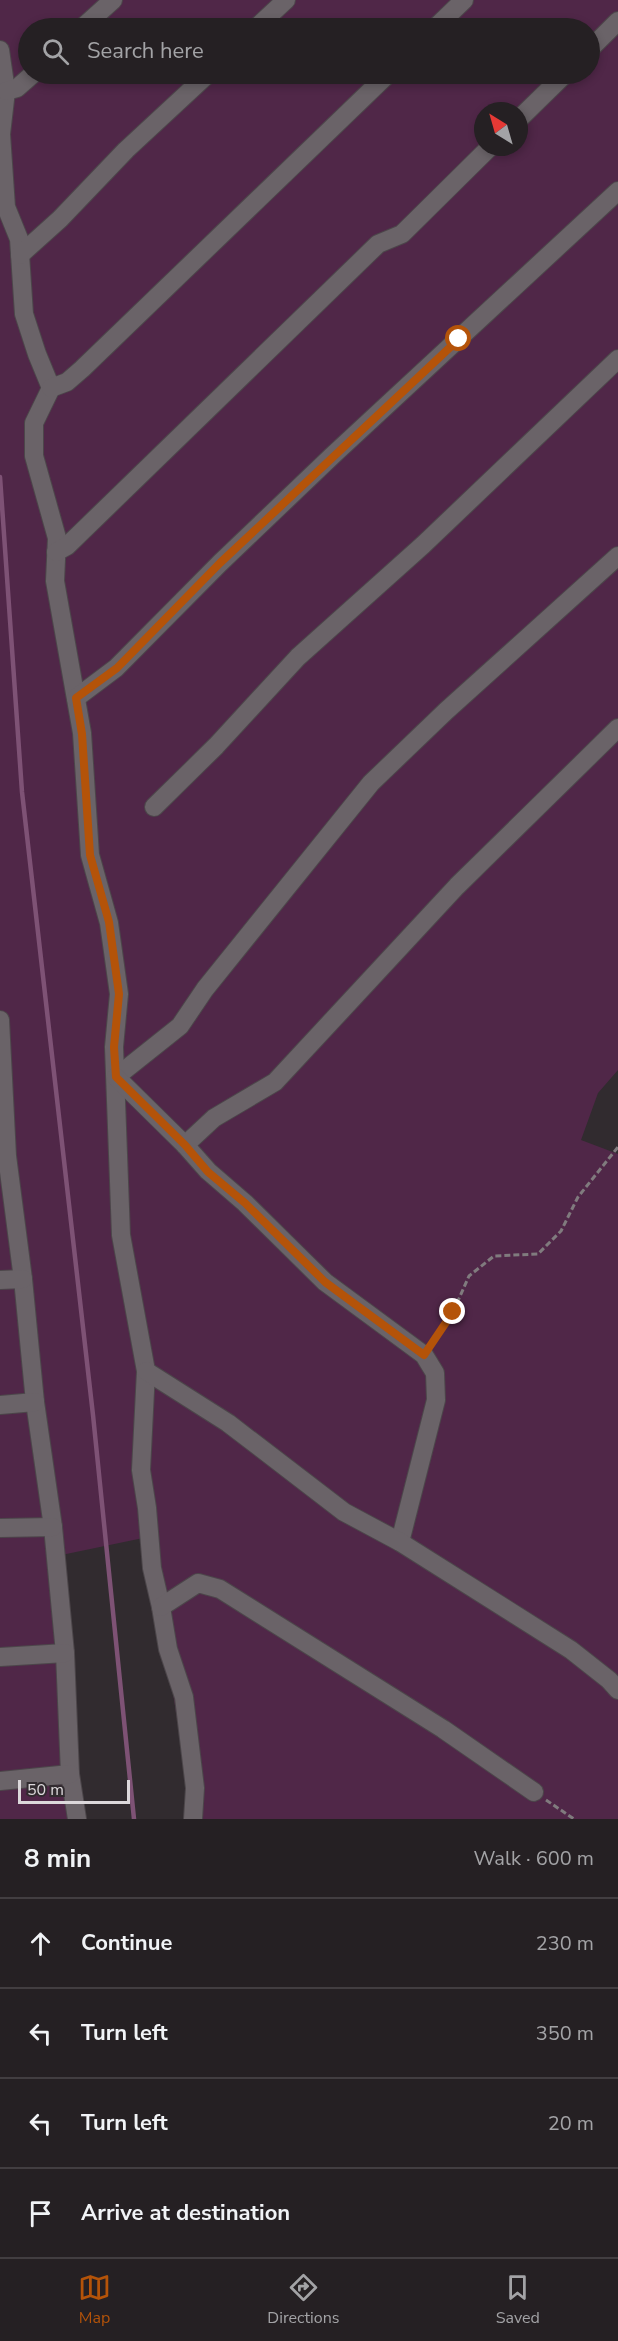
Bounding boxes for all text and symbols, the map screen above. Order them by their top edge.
search box [18,18,600,84]
icon: search [39,35,72,68]
text: Search here [87,36,204,66]
north arrow [474,102,528,156]
route start [445,325,471,351]
route end [439,1298,465,1324]
scale bar [18,1777,130,1804]
text: 50 m [27,1779,64,1801]
text: 8 min [24,1841,91,1876]
text: Walk · 600 m [474,1845,594,1872]
icon: ahead [24,1927,57,1960]
text: Continue [81,1928,172,1958]
text: 230 m [536,1930,594,1957]
icon: left [24,2017,57,2050]
text: Turn left [81,2018,168,2048]
text: 350 m [536,2020,594,2047]
icon: left [24,2107,57,2140]
text: Turn left [81,2108,168,2138]
text: 20 m [548,2110,594,2137]
icon: arrive [24,2197,57,2230]
text: Arrive at destination [81,2198,290,2228]
tab: Map [78,2271,111,2329]
tab: Directions [267,2271,339,2329]
tab: Saved [496,2271,540,2329]

